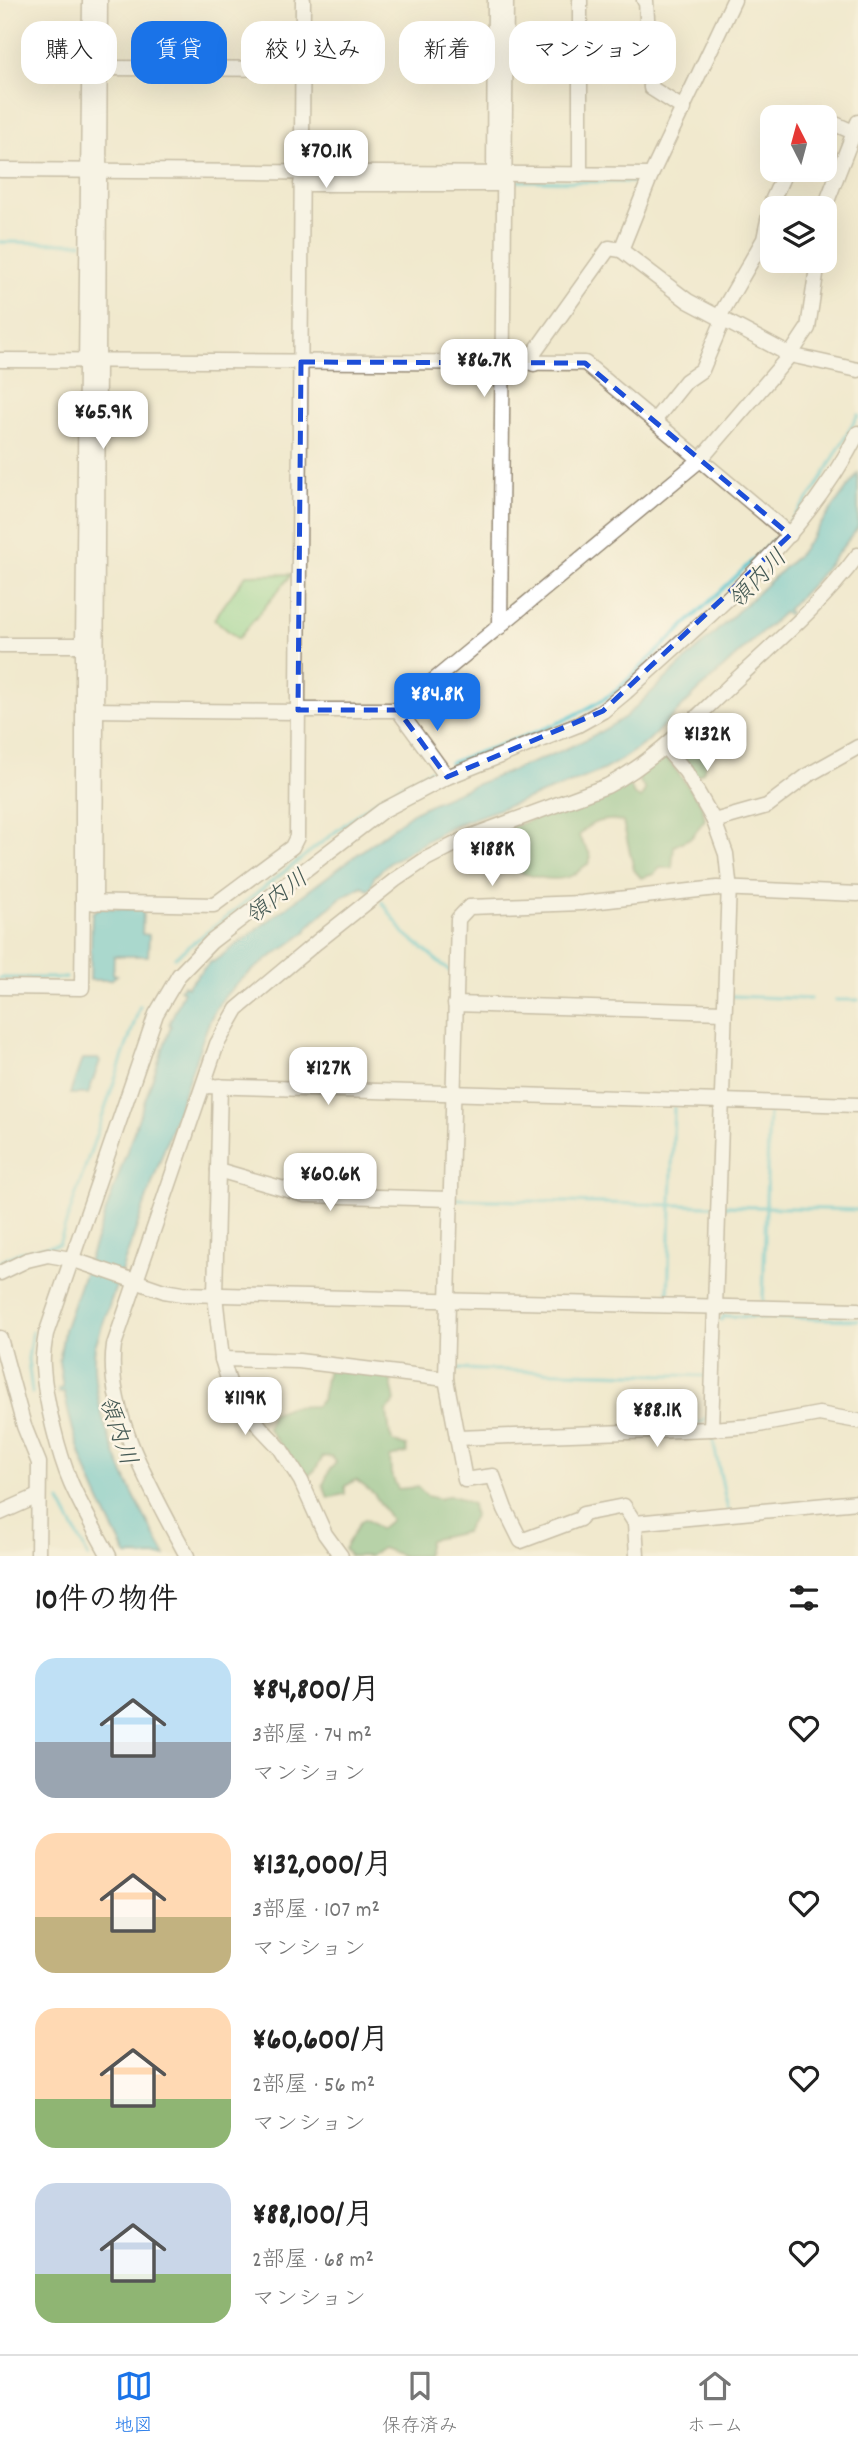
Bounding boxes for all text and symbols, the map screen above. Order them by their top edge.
chip: 購入 [21,21,117,84]
chip: 賃貸 [131,21,227,84]
chip: 絞り込み [241,21,385,84]
chip: 新着 [399,21,495,84]
chip: マンション [509,21,676,84]
north arrow [760,105,836,182]
map controls [760,105,837,273]
pin: ¥70.1K [269,130,383,190]
text: ¥70.1K [300,136,352,169]
button: layers [760,196,837,273]
pin: ¥86.7K [427,340,541,399]
text: ¥86.7K [457,345,511,378]
pin: ¥65.9K [46,392,160,451]
text: ¥65.9K [74,397,132,430]
water label: 領内川 [722,542,796,618]
pin: ¥84.8K [380,674,494,733]
text: ¥84.8K [410,679,464,712]
pin: ¥132K [658,714,756,773]
text: ¥132K [683,719,731,752]
pin: ¥188K [443,828,541,888]
text: ¥188K [469,834,515,867]
water label: 領内川 [239,863,317,934]
pin: ¥127K [279,1048,377,1107]
text: ¥127K [305,1053,351,1086]
pin: ¥60.6K [273,1154,387,1213]
text: ¥60.6K [300,1159,360,1192]
pin: ¥119K [196,1378,294,1437]
text: ¥119K [224,1383,266,1416]
pin: ¥88.1K [600,1390,714,1449]
water label: 領内川 [88,1391,144,1471]
text: ¥88.1K [632,1395,682,1428]
icon: filters [785,1579,823,1617]
text: 10件の物件 [35,1581,178,1624]
text: ¥84,800/月 [252,1671,380,1714]
icon: home [91,1686,175,1770]
icon: heart [785,1709,823,1747]
text: 3部屋 · 74 m² [252,1720,372,1753]
text: マンション [252,1759,366,1792]
text: ¥132,000/月 [252,1846,393,1889]
icon: home [91,1861,175,1945]
icon: heart [785,1884,823,1922]
text: 3部屋 · 107 m² [252,1895,380,1928]
text: マンション [252,1934,366,1967]
text: ¥60,600/月 [252,2021,389,2064]
icon: home [91,2036,175,2120]
icon: heart [785,2059,823,2097]
text: 2部屋 · 56 m² [252,2070,375,2103]
text: マンション [252,2109,366,2142]
text: ¥88,100/月 [252,2196,374,2239]
icon: home [91,2211,175,2295]
icon: heart [785,2234,823,2272]
text: 2部屋 · 68 m² [252,2245,374,2278]
text: マンション [252,2284,366,2317]
tab: 地図 [115,2367,153,2441]
tab: 保存済み [382,2367,458,2441]
tab: ホーム [687,2367,743,2441]

